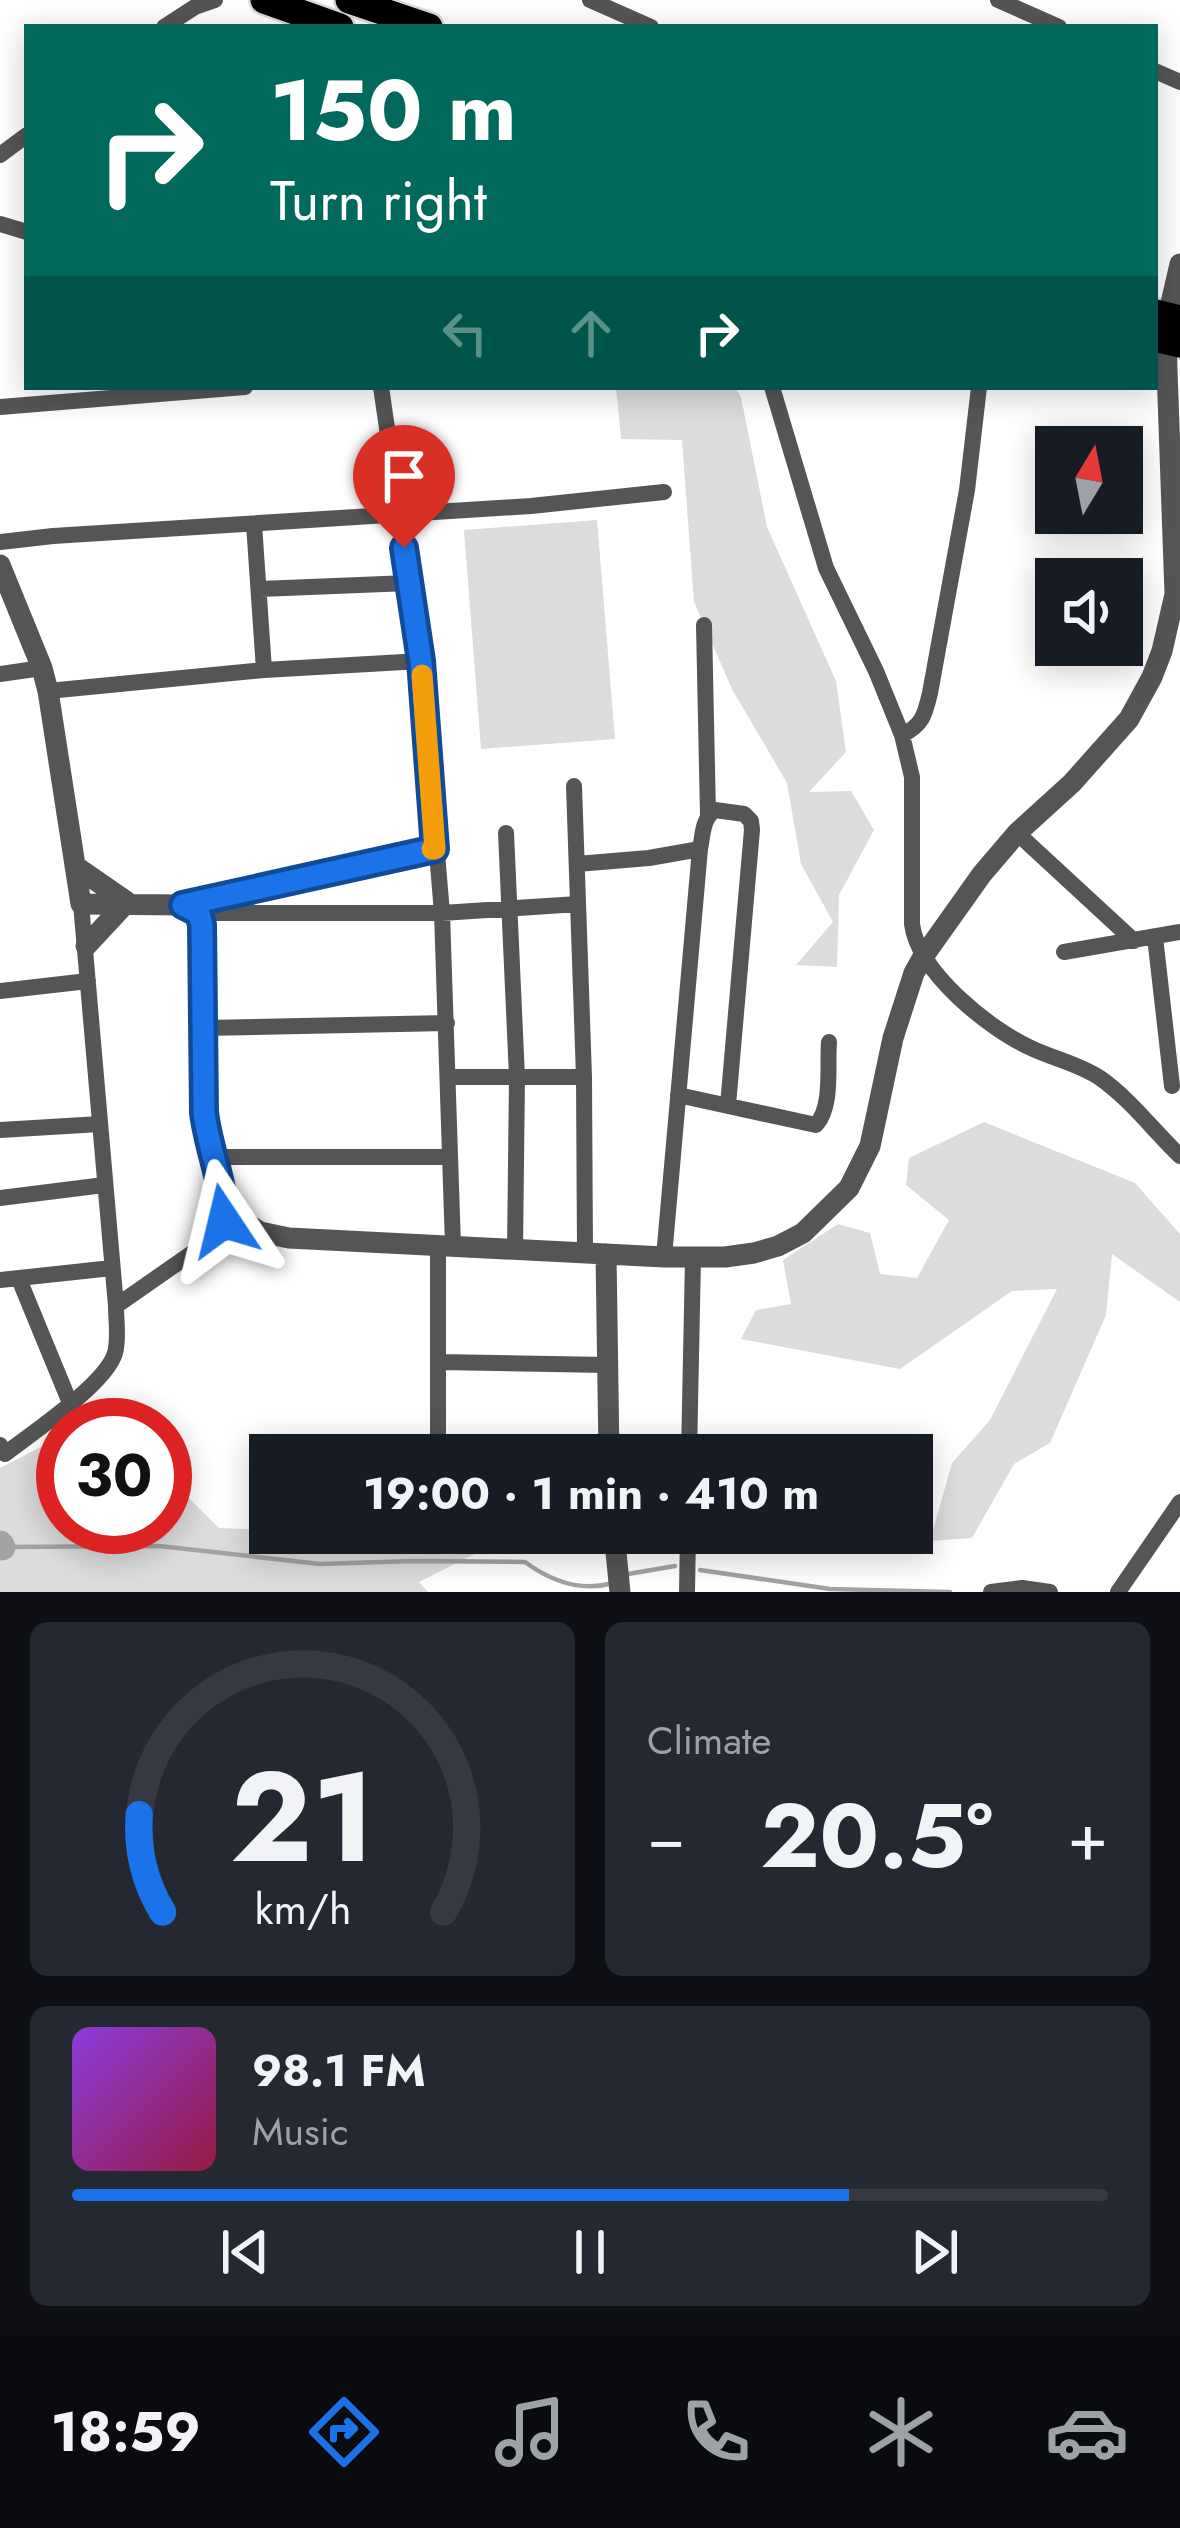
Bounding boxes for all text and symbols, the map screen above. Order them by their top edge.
text: 150 m [270,50,517,172]
icon: right [72,72,228,228]
text: Turn right [270,162,487,240]
icon: left [432,300,498,366]
icon: ahead [558,300,624,366]
icon: right [684,300,750,366]
pin [353,425,455,548]
north arrow [1035,426,1143,534]
map controls [1035,426,1143,666]
icon: arrive [371,443,437,509]
button: sound [1035,558,1143,666]
position arrow [161,1158,287,1284]
speed limit sign: 30 [36,1398,192,1554]
text: 19:00 · 1 min · 410 m [363,1461,819,1526]
text: Climate [647,1712,771,1769]
text: 21 [230,1727,375,1908]
text: 20.5° [760,1771,993,1901]
text: − [647,1789,686,1885]
text: + [1067,1789,1108,1885]
text: km/h [254,1878,351,1940]
text: 98.1 FM [252,2038,426,2103]
text: Music [252,2103,349,2160]
icon: previous [212,2219,278,2285]
icon: pause [557,2219,623,2285]
icon: next [902,2219,968,2285]
icon: directions [302,2390,386,2474]
icon: music [488,2390,572,2474]
icon: phone [674,2390,758,2474]
icon: climate [859,2390,943,2474]
icon: car [1045,2390,1129,2474]
text: 18:59 [51,2393,201,2471]

